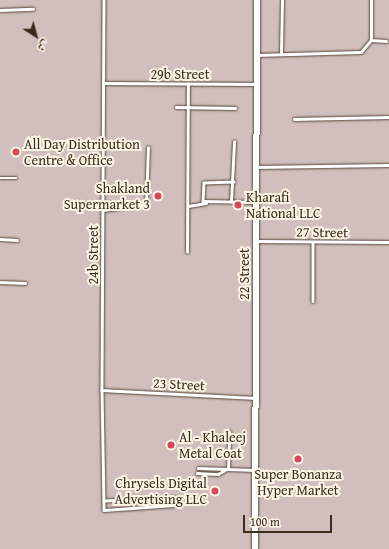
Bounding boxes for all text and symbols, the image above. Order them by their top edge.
north arrow [16,16,56,56]
text: ش [34,36,52,55]
street label: 29b Street [150,66,210,82]
place label: All Day Distribution Centre & Office [24,136,140,168]
marker: All Day Distribution Centre & Office [11,147,21,157]
place label: Shakland Supermarket 3 [64,180,150,212]
place label: Kharafi National LLC [246,189,321,222]
marker: Shakland Supermarket 3 [153,191,163,201]
marker: Kharafi National LLC [233,200,243,210]
street label: 27 Street [296,223,348,241]
street label: 24b Street [85,225,101,285]
street label: 22 Street [236,248,252,300]
street label: 23 Street [153,374,205,394]
place label: Al - Khaleej Metal Coat [179,429,246,462]
marker: Al - Khaleej Metal Coat [166,440,176,450]
marker: Super Bonanza Hyper Market [293,454,303,464]
place label: Super Bonanza Hyper Market [254,466,342,498]
place label: Chrysels Digital Advertising LLC [115,475,207,508]
marker: Chrysels Digital Advertising LLC [210,486,220,496]
scale bar [245,507,334,533]
text: 100 m [250,513,280,530]

